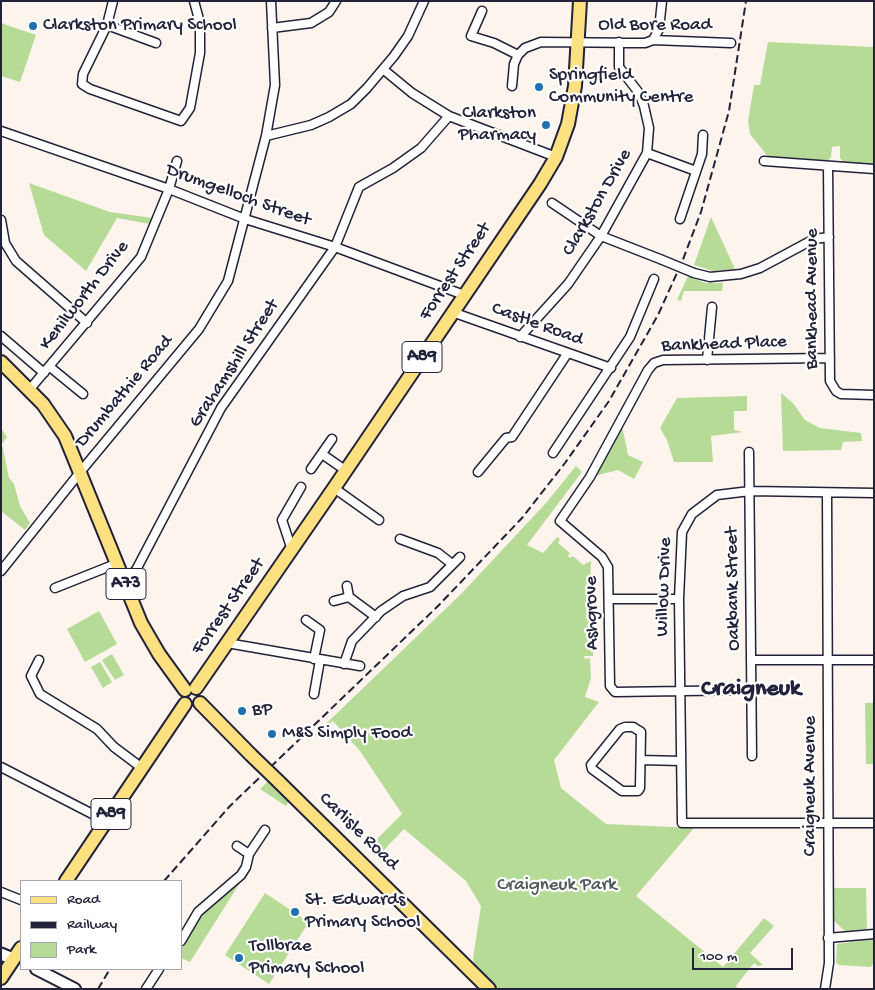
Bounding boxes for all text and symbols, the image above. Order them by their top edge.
place label: Clarkston Primary School [43,15,237,37]
street label: Old Bore Road [598,15,712,37]
marker: Clarkston Primary School [27,20,39,32]
place label: Springfield Community Centre [549,65,693,109]
marker: Springfield Community Centre [533,81,545,93]
place label: Clarkston Pharmacy [458,103,536,147]
marker: Clarkston Pharmacy [540,119,552,131]
street label: Clarkston Drive [558,145,638,261]
street label: Drumgelloch Street [163,159,313,233]
street label: Forrest Street [415,219,497,325]
street label: Bankhead Avenue [802,228,824,370]
street label: Kenilworth Drive [35,237,135,355]
street label: Grahamshill Street [185,296,285,432]
street label: Castle Road [488,298,586,352]
street label: Drumbathie Road [71,331,179,453]
street label: Bankhead Place [661,331,787,359]
road number: A89 [402,342,442,372]
street label: Oakbank Street [722,527,746,651]
street label: Willow Drive [652,537,678,637]
street label: Forrest Street [187,554,271,660]
road number: A73 [106,568,146,600]
street label: Ashgrove [581,576,605,650]
district label: Craigneuk [701,676,801,704]
place label: BP [252,700,272,722]
marker: BP [236,705,248,717]
street label: Craigneuk Avenue [800,716,822,856]
place label: M&S Simply Food [282,723,412,745]
marker: M&S Simply Food [266,728,278,740]
street label: Carlisle Road [313,788,403,876]
road number: A89 [91,799,131,830]
park label: Craigneuk Park [497,875,617,897]
legend [20,880,182,970]
place label: St. Edwards Primary School [305,890,420,934]
text: Road [67,891,100,909]
marker: St. Edwards Primary School [289,906,301,918]
text: Railway [67,916,117,934]
place label: Tollbrae Primary School [249,936,364,980]
scale bar [695,938,796,970]
text: Park [67,941,96,959]
text: 100 m [700,948,737,966]
marker: Tollbrae Primary School [233,952,245,964]

